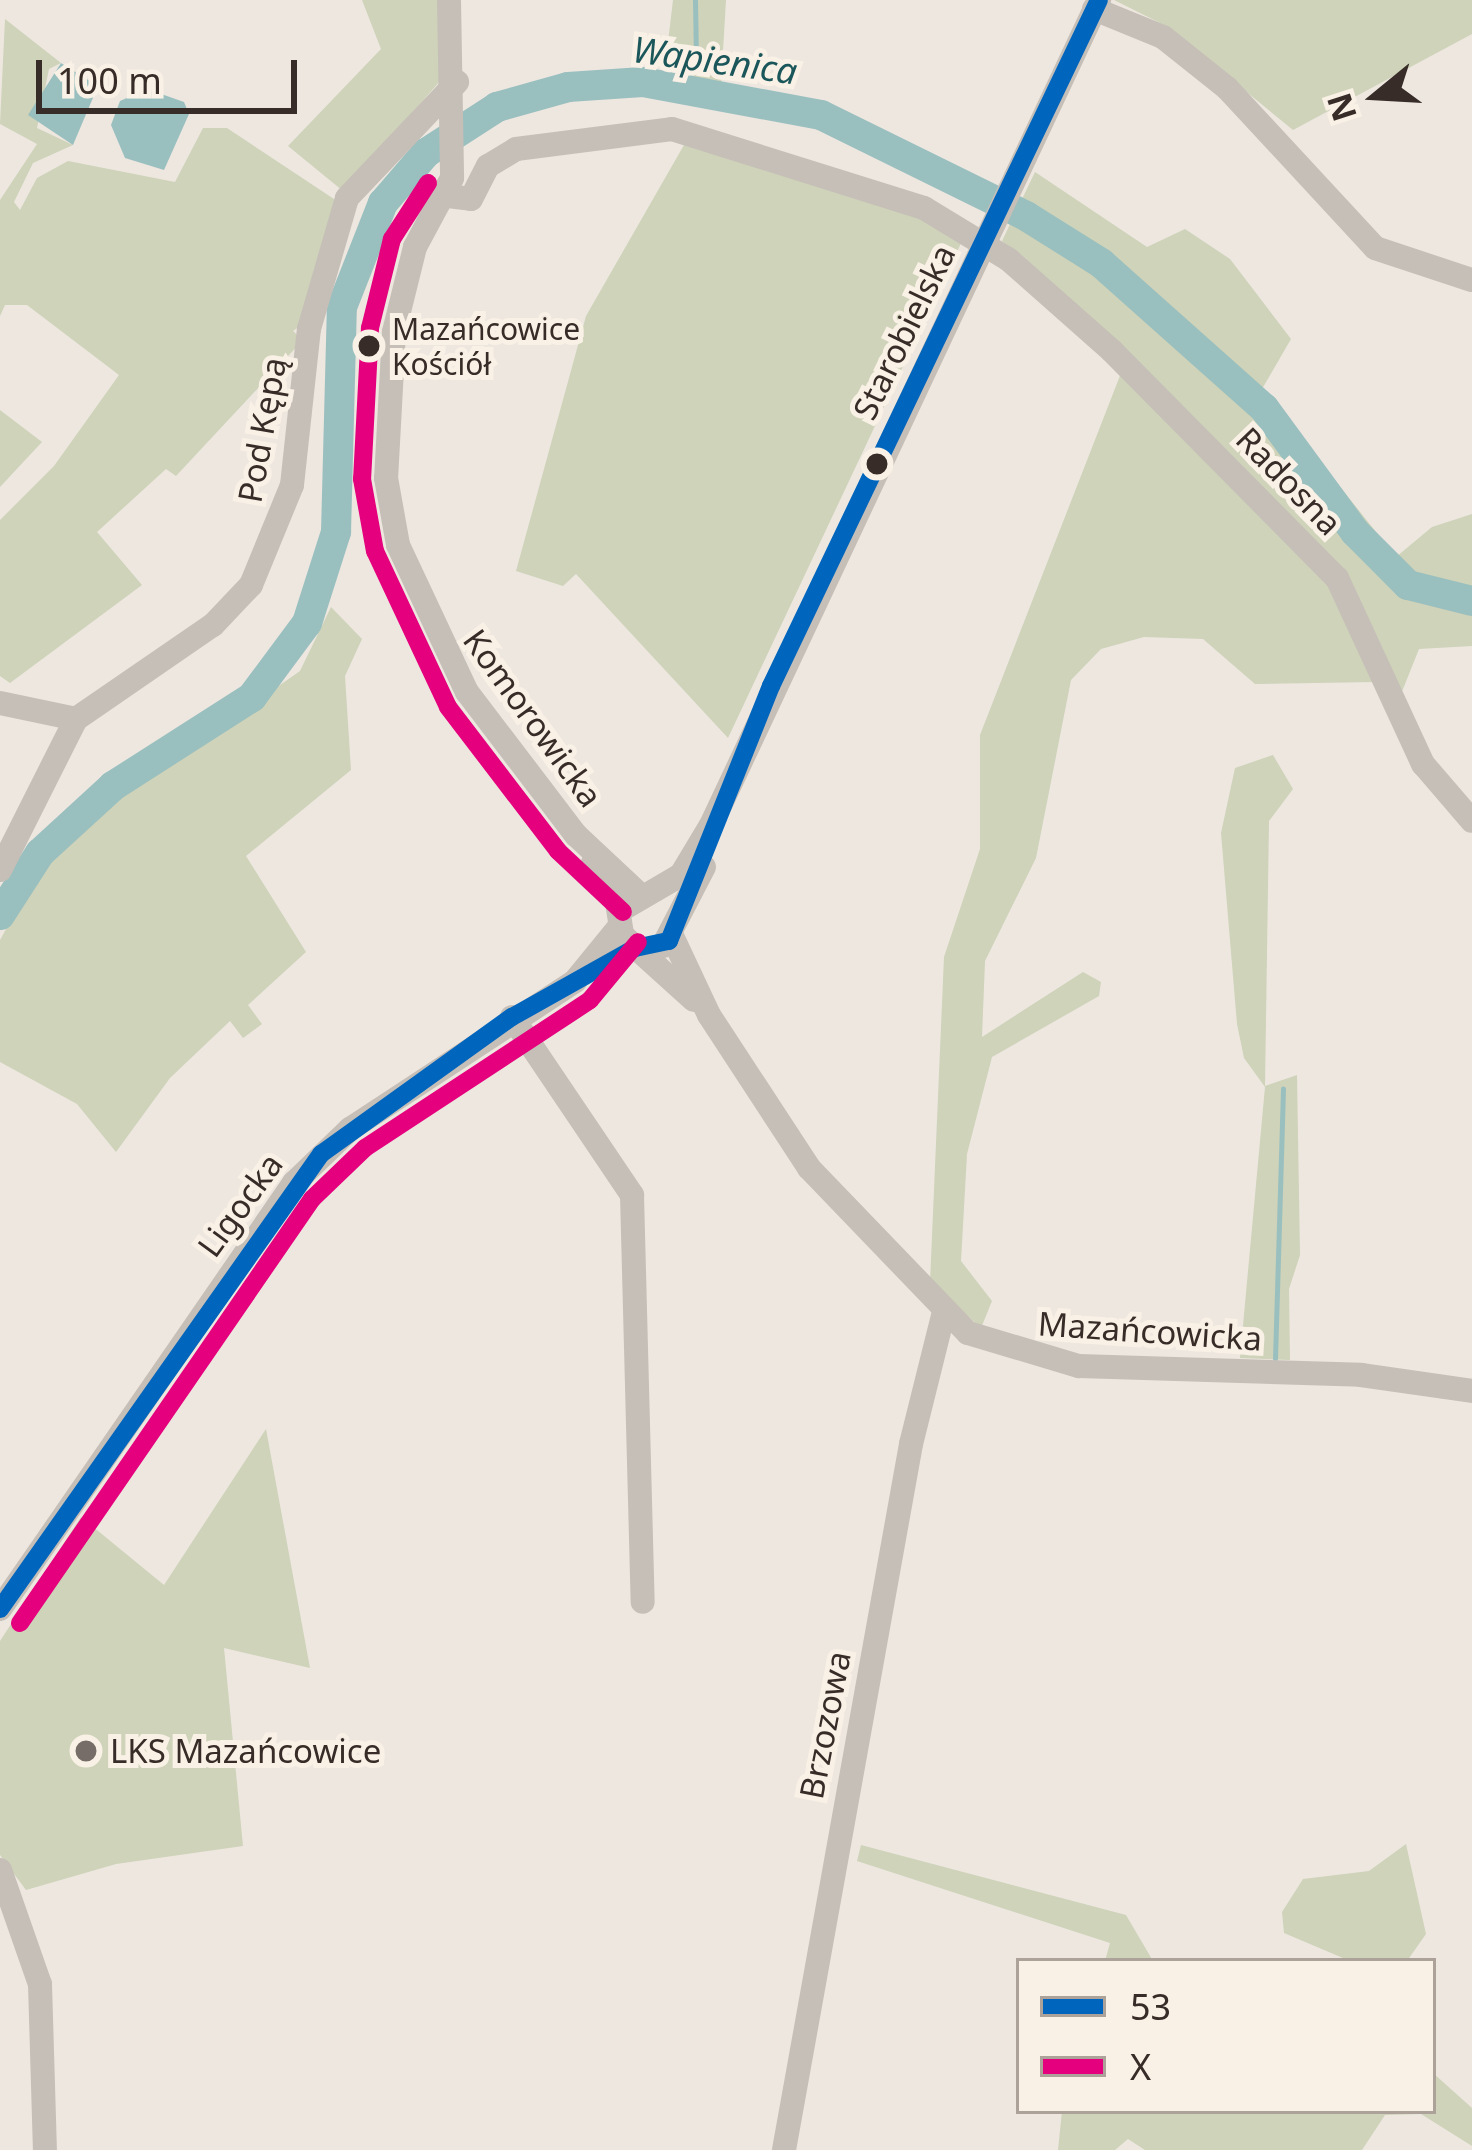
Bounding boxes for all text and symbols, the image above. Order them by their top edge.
water label: Wapienica [630,27,800,93]
scale bar [42,36,303,110]
north arrow [1316,36,1436,156]
text: 100 m [57,56,162,105]
text: N [1316,88,1367,127]
street label: Starobielska [845,238,963,426]
place label: Mazańcowice Kościół [392,311,580,382]
marker: Mazańcowice Kościół [358,335,380,357]
street label: Pod Kępą [230,354,294,506]
street label: Radosna [1228,419,1350,543]
unlabelled marker [866,453,888,475]
street label: Komorowicka [455,621,611,815]
street label: Ligocka [189,1146,291,1264]
street label: Mazańcowicka [1037,1303,1263,1359]
street label: Brzozowa [791,1648,859,1802]
place label: LKS Mazańcowice [110,1731,381,1771]
marker: LKS Mazańcowice [73,1738,99,1764]
legend [1016,1958,1436,2114]
text: 53 [1130,1982,1171,2031]
text: X [1130,2042,1151,2091]

